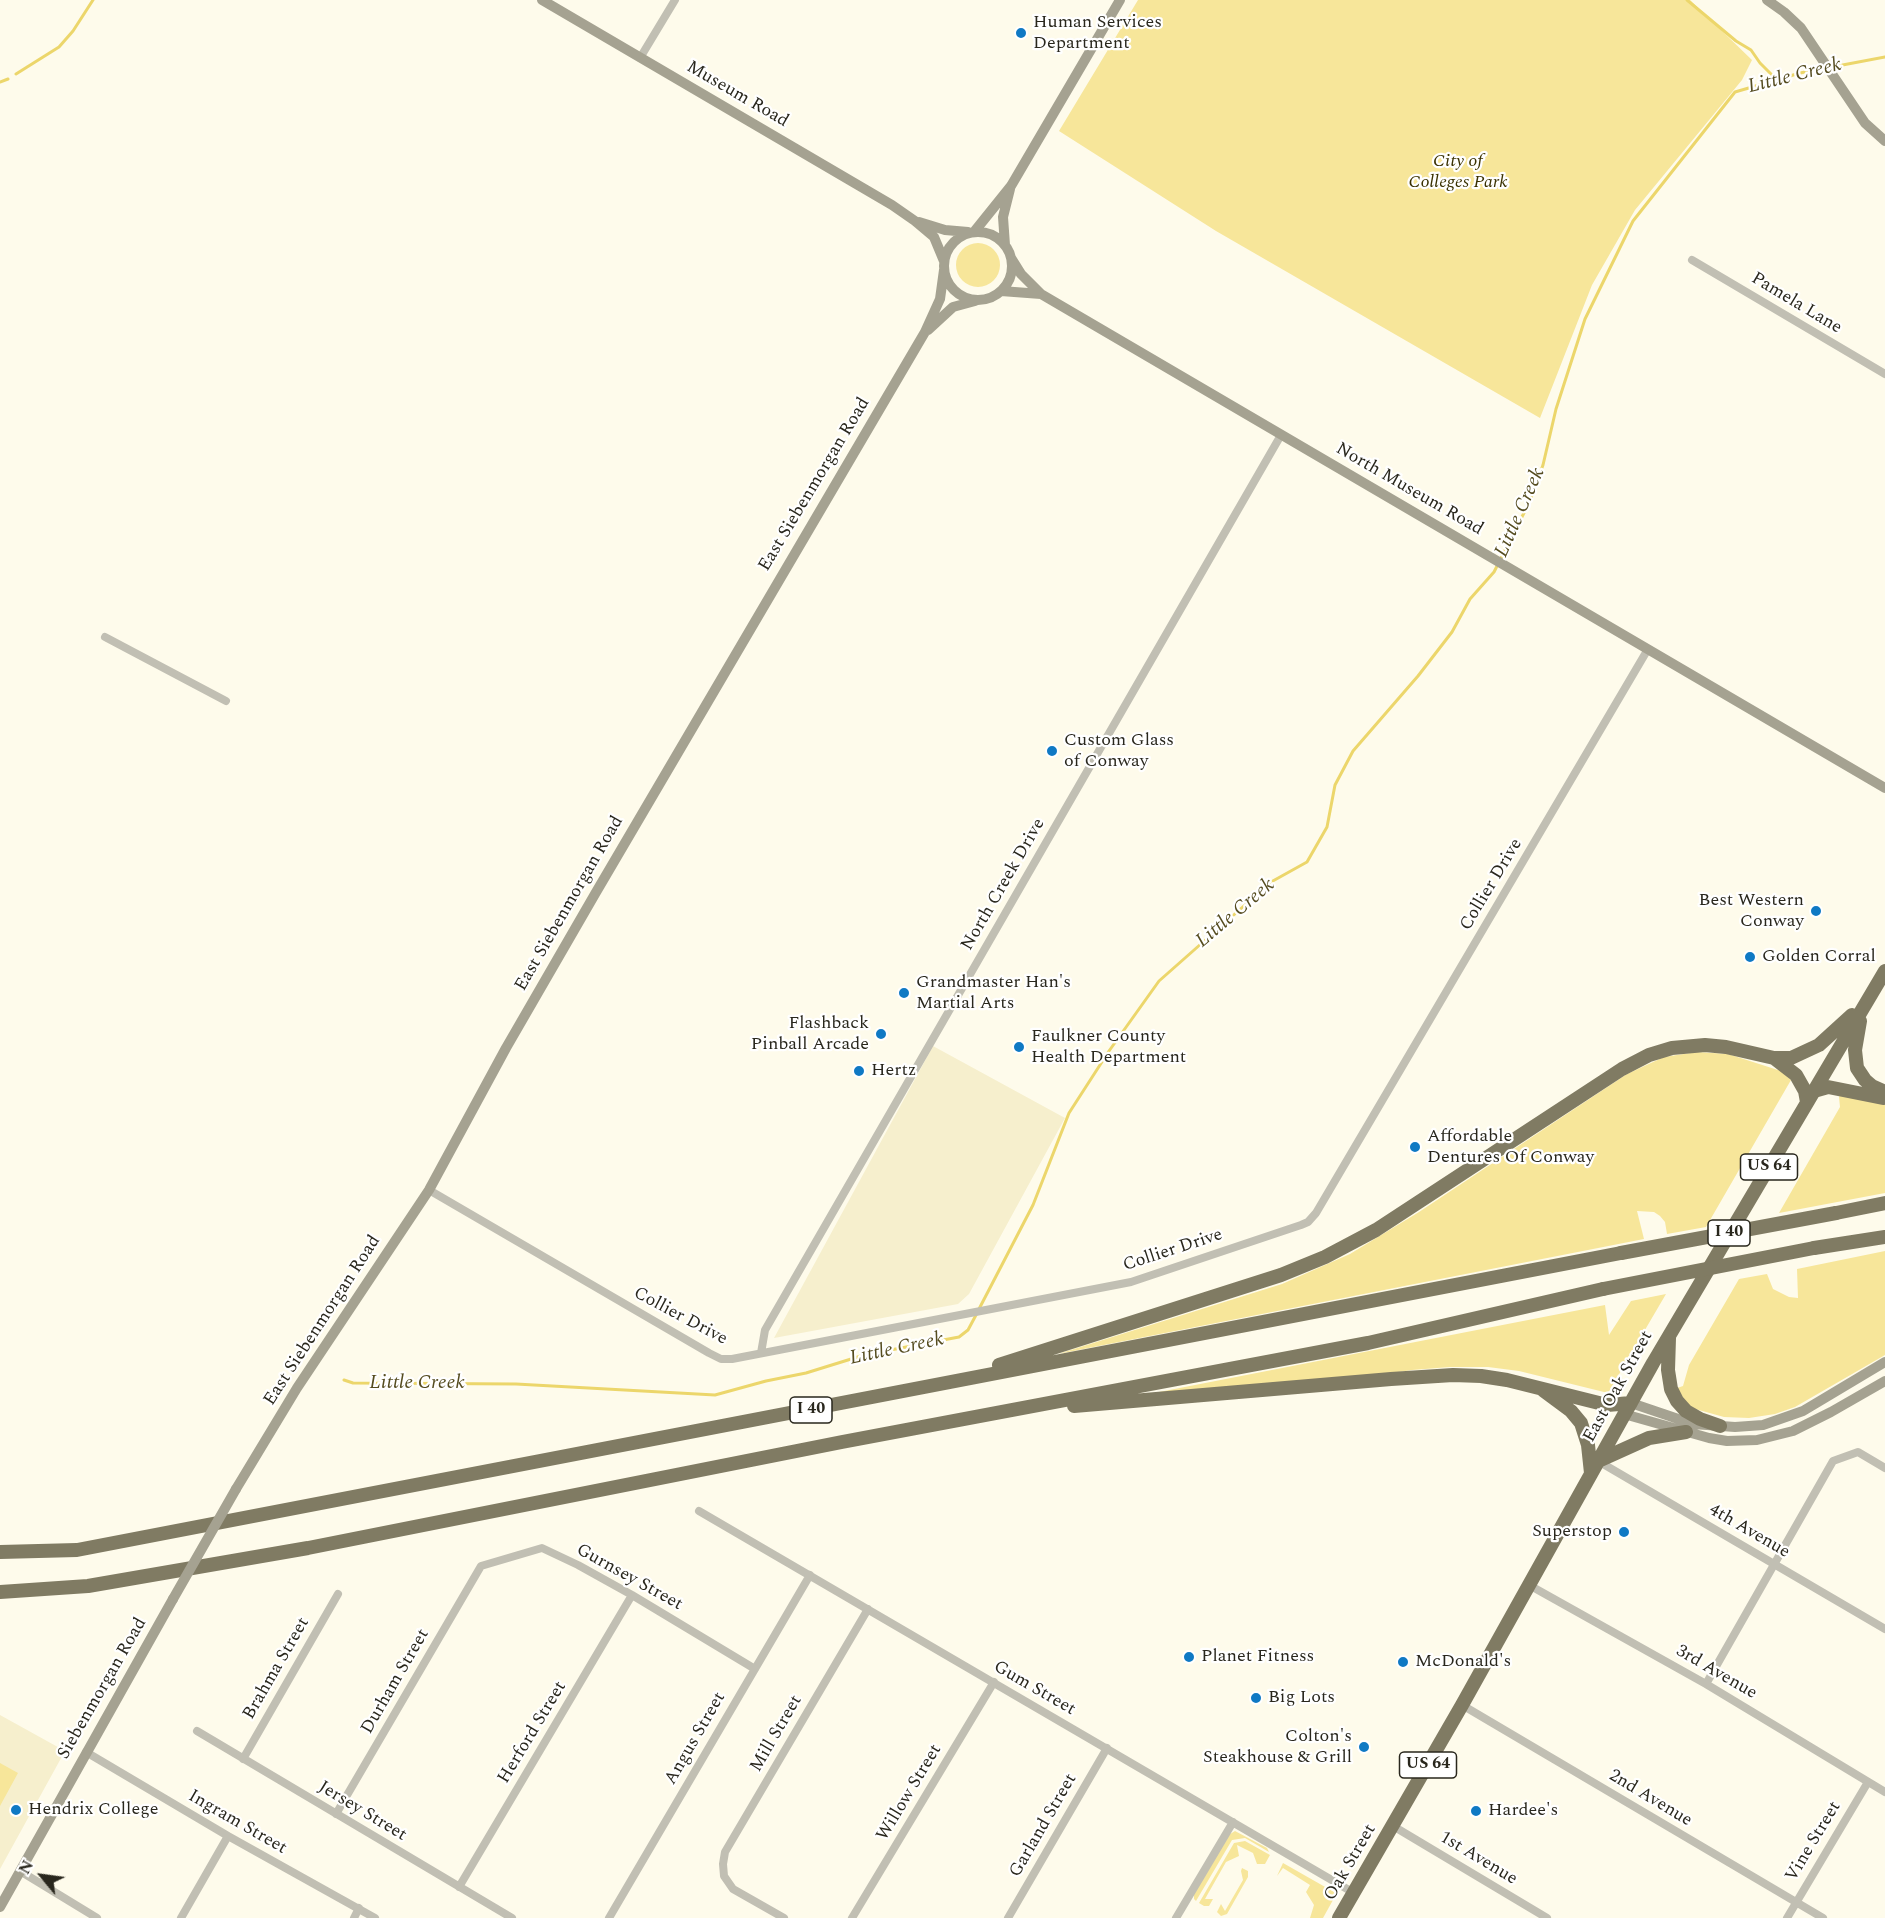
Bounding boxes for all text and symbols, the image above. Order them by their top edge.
place label: Human Services Department [1033,12,1162,54]
marker: Human Services Department [1014,26,1028,40]
water label: Little Creek [1746,54,1844,100]
street label: Museum Road [682,57,792,133]
park label: City of Colleges Park [1408,151,1508,194]
street label: Pamela Lane [1747,268,1845,340]
street label: East Siebenmorgan Road [755,394,875,576]
street label: North Museum Road [1331,439,1487,541]
water label: Little Creek [1491,464,1551,562]
place label: Custom Glass of Conway [1064,730,1174,772]
marker: Custom Glass of Conway [1045,744,1059,758]
street label: East Siebenmorgan Road [511,813,629,995]
street label: North Creek Drive [957,815,1051,955]
street label: Collier Drive [1456,835,1528,935]
water label: Little Creek [1192,874,1280,954]
place label: Best Western Conway [1698,890,1804,932]
marker: Best Western Conway [1809,904,1823,918]
place label: Golden Corral [1762,946,1876,968]
marker: Golden Corral [1743,950,1757,964]
place label: Grandmaster Han's Martial Arts [916,972,1071,1014]
marker: Grandmaster Han's Martial Arts [897,986,911,1000]
place label: Flashback Pinball Arcade [751,1013,869,1056]
place label: Faulkner County Health Department [1031,1026,1186,1068]
marker: Flashback Pinball Arcade [874,1027,888,1041]
marker: Faulkner County Health Department [1012,1040,1026,1054]
place label: Hertz [871,1060,916,1082]
marker: Hertz [852,1064,866,1078]
place label: Affordable Dentures Of Conway [1427,1126,1594,1168]
marker: Affordable Dentures Of Conway [1408,1140,1422,1154]
road number: US 64 [1740,1154,1798,1180]
road number: I 40 [1708,1220,1750,1246]
street label: Collier Drive [1120,1225,1226,1277]
street label: East Siebenmorgan Road [260,1232,386,1410]
street label: Collier Drive [629,1283,731,1351]
water label: Little Creek [848,1328,946,1372]
street label: East Oak Street [1579,1328,1659,1446]
water label: Little Creek [369,1372,465,1396]
road number: I 40 [790,1397,832,1423]
street label: 4th Avenue [1705,1500,1793,1564]
place label: Superstop [1532,1521,1612,1543]
marker: Superstop [1617,1525,1631,1539]
street label: Gurnsey Street [572,1540,686,1616]
street label: Siebenmorgan Road [54,1614,152,1764]
street label: Brahma Street [239,1614,315,1724]
street label: Durham Street [357,1626,435,1738]
street label: 3rd Avenue [1672,1641,1760,1705]
place label: Planet Fitness [1201,1646,1314,1668]
marker: Planet Fitness [1182,1650,1196,1664]
place label: McDonald's [1415,1651,1511,1673]
marker: McDonald's [1396,1655,1410,1669]
street label: Gum Street [989,1657,1079,1721]
street label: Herford Street [494,1678,572,1788]
place label: Big Lots [1268,1687,1335,1709]
street label: Angus Street [661,1689,731,1789]
marker: Big Lots [1249,1691,1263,1705]
street label: Mill Street [746,1692,808,1776]
place label: Colton's Steakhouse & Grill [1203,1726,1352,1768]
marker: Colton's Steakhouse & Grill [1357,1740,1371,1754]
street label: Willow Street [873,1741,947,1845]
road number: US 64 [1400,1752,1456,1778]
street label: 2nd Avenue [1604,1766,1696,1832]
street label: Garland Street [1006,1770,1082,1882]
street label: Jersey Street [314,1777,410,1847]
street label: Ingram Street [184,1786,290,1860]
street label: Vine Street [1782,1798,1846,1886]
place label: Hendrix College [28,1799,158,1821]
place label: Hardee's [1488,1800,1558,1822]
marker: Hendrix College [9,1803,23,1817]
marker: Hardee's [1469,1804,1483,1818]
street label: Oak Street [1320,1821,1382,1905]
street label: 1st Avenue [1435,1827,1521,1891]
north arrow [12,1846,72,1906]
text: N [13,1856,40,1879]

